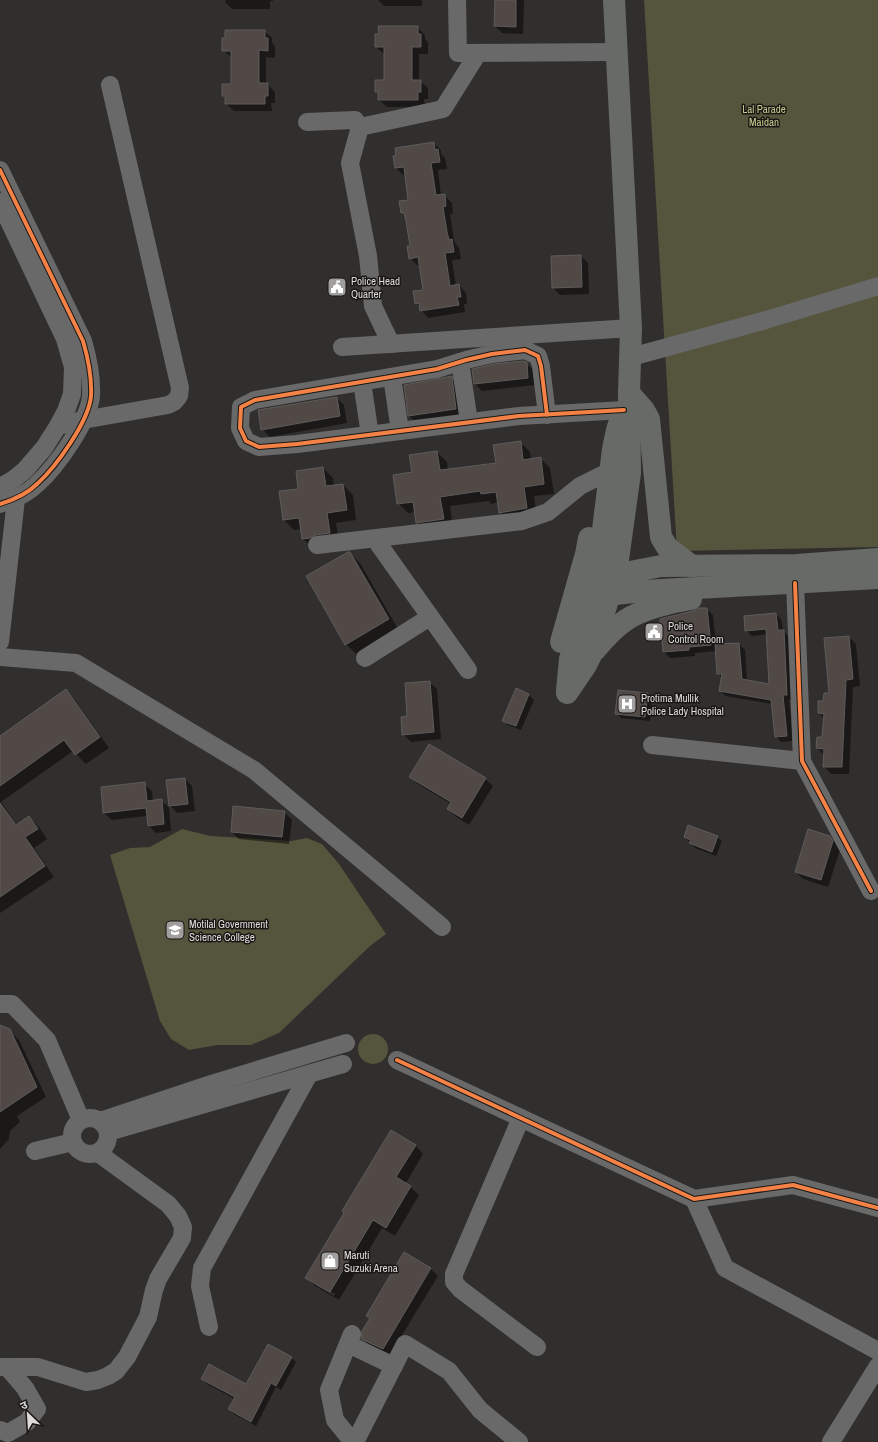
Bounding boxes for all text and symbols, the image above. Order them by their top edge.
park label: Lal Parade Maidan [742,102,786,129]
place label: Police Head Quarter [351,274,400,301]
public building icon: Police Head Quarter [326,276,348,298]
place label: Police Control Room [668,619,724,646]
public building icon: Police Control Room [643,621,665,643]
place label: Protima Mullik Police Lady Hospital [641,691,724,718]
hospital icon: Protima Mullik Police Lady Hospital [616,693,638,715]
place label: Motilal Government Science College [189,917,268,944]
school or university icon: Motilal Government Science College [164,919,186,941]
place label: Maruti Suzuki Arena [344,1248,398,1275]
shop icon: Maruti Suzuki Arena [319,1250,341,1272]
north arrow [8,1394,48,1434]
text: उ [18,1397,30,1413]

